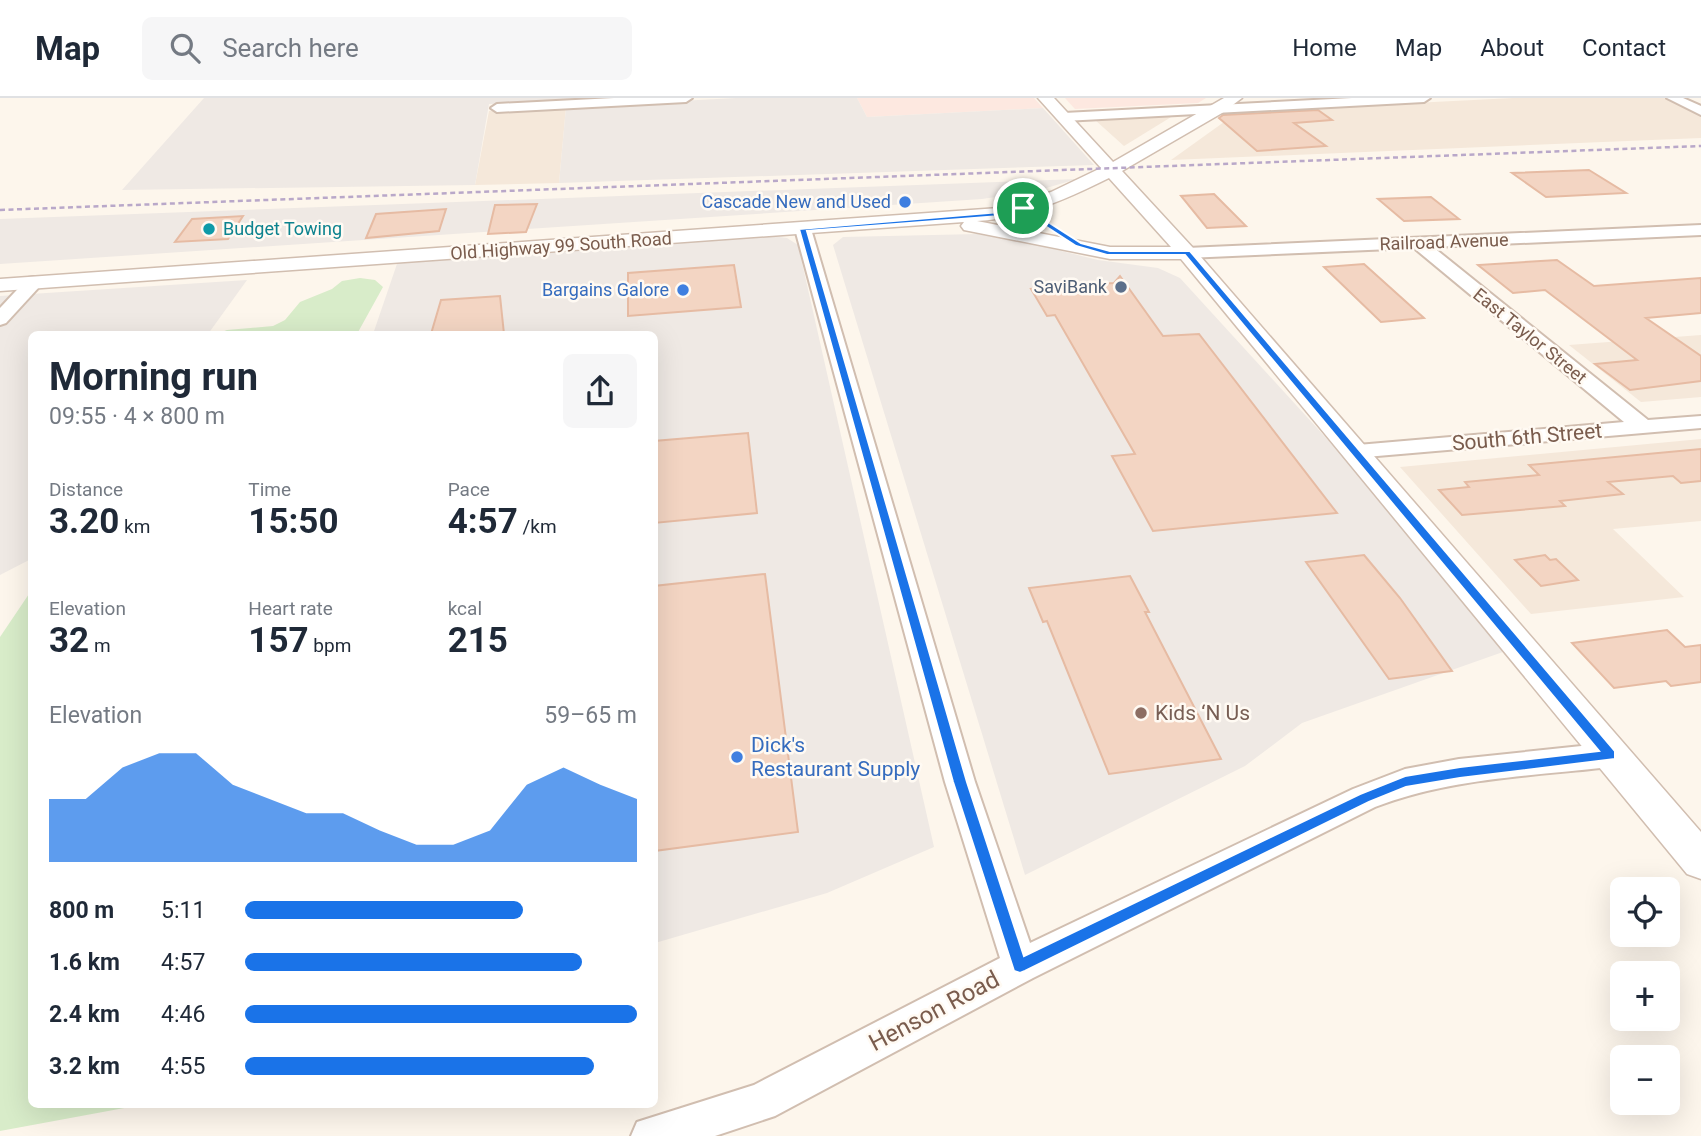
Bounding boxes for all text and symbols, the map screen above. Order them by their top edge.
search box [142,17,632,80]
text: Map [35,29,100,68]
icon: search [166,29,204,67]
text: Search here [222,33,359,63]
text: Home [1292,34,1357,62]
text: Map [1395,34,1442,62]
text: About [1480,34,1544,62]
text: Contact [1582,34,1666,62]
pin [993,178,1053,238]
icon: arrive [1004,189,1042,227]
place label: Cascade New and Used [701,191,891,212]
marker: Cascade New and Used [897,194,913,210]
place label: Budget Towing [223,218,342,239]
marker: Budget Towing [201,221,217,237]
street label: Old Highway 99 South Road [450,227,672,264]
street label: Railroad Avenue [1379,229,1509,254]
place label: SaviBank [1033,276,1108,297]
place label: Bargains Galore [542,279,669,300]
marker: SaviBank [1113,279,1129,295]
marker: Bargains Galore [675,282,691,298]
street label: East Taylor Street [1469,283,1591,388]
button: share [563,354,637,428]
text: Morning run [49,355,258,399]
text: 09:55 · 4 × 800 m [49,403,225,430]
street label: South 6th Street [1451,418,1603,456]
text: Distance [49,478,123,501]
text: Time [248,478,291,501]
text: Pace [448,478,490,501]
text: 3.20 [49,501,119,542]
text: 15:50 [248,501,339,542]
text: 4:57 [448,501,518,542]
text: km [119,515,150,538]
text: /km [518,515,557,538]
text: Elevation [49,597,126,620]
text: Heart rate [248,597,333,620]
text: kcal [448,597,482,620]
text: 32 [49,620,89,661]
text: 157 [248,620,309,661]
text: 215 [448,620,508,661]
text: m [89,634,111,657]
text: bpm [309,634,351,657]
place label: Kids ‘N Us [1155,701,1250,725]
text: Elevation [49,702,142,729]
text: 59–65 m [544,702,637,729]
marker: Kids ‘N Us [1133,705,1149,721]
place label: Dick's Restaurant Supply [751,733,920,781]
marker: Dick's Restaurant Supply [729,749,745,765]
map controls [1610,877,1680,1115]
button: locate [1610,877,1680,947]
text: 800 m [49,897,114,924]
text: 5:11 [161,897,205,924]
text: 1.6 km [49,949,120,976]
text: 4:57 [161,949,205,976]
button: + [1610,961,1680,1031]
street label: Henson Road [864,965,1004,1057]
text: 2.4 km [49,1001,120,1028]
text: 4:46 [161,1001,205,1028]
button: − [1610,1045,1680,1115]
text: 3.2 km [49,1053,120,1080]
text: 4:55 [161,1053,205,1080]

